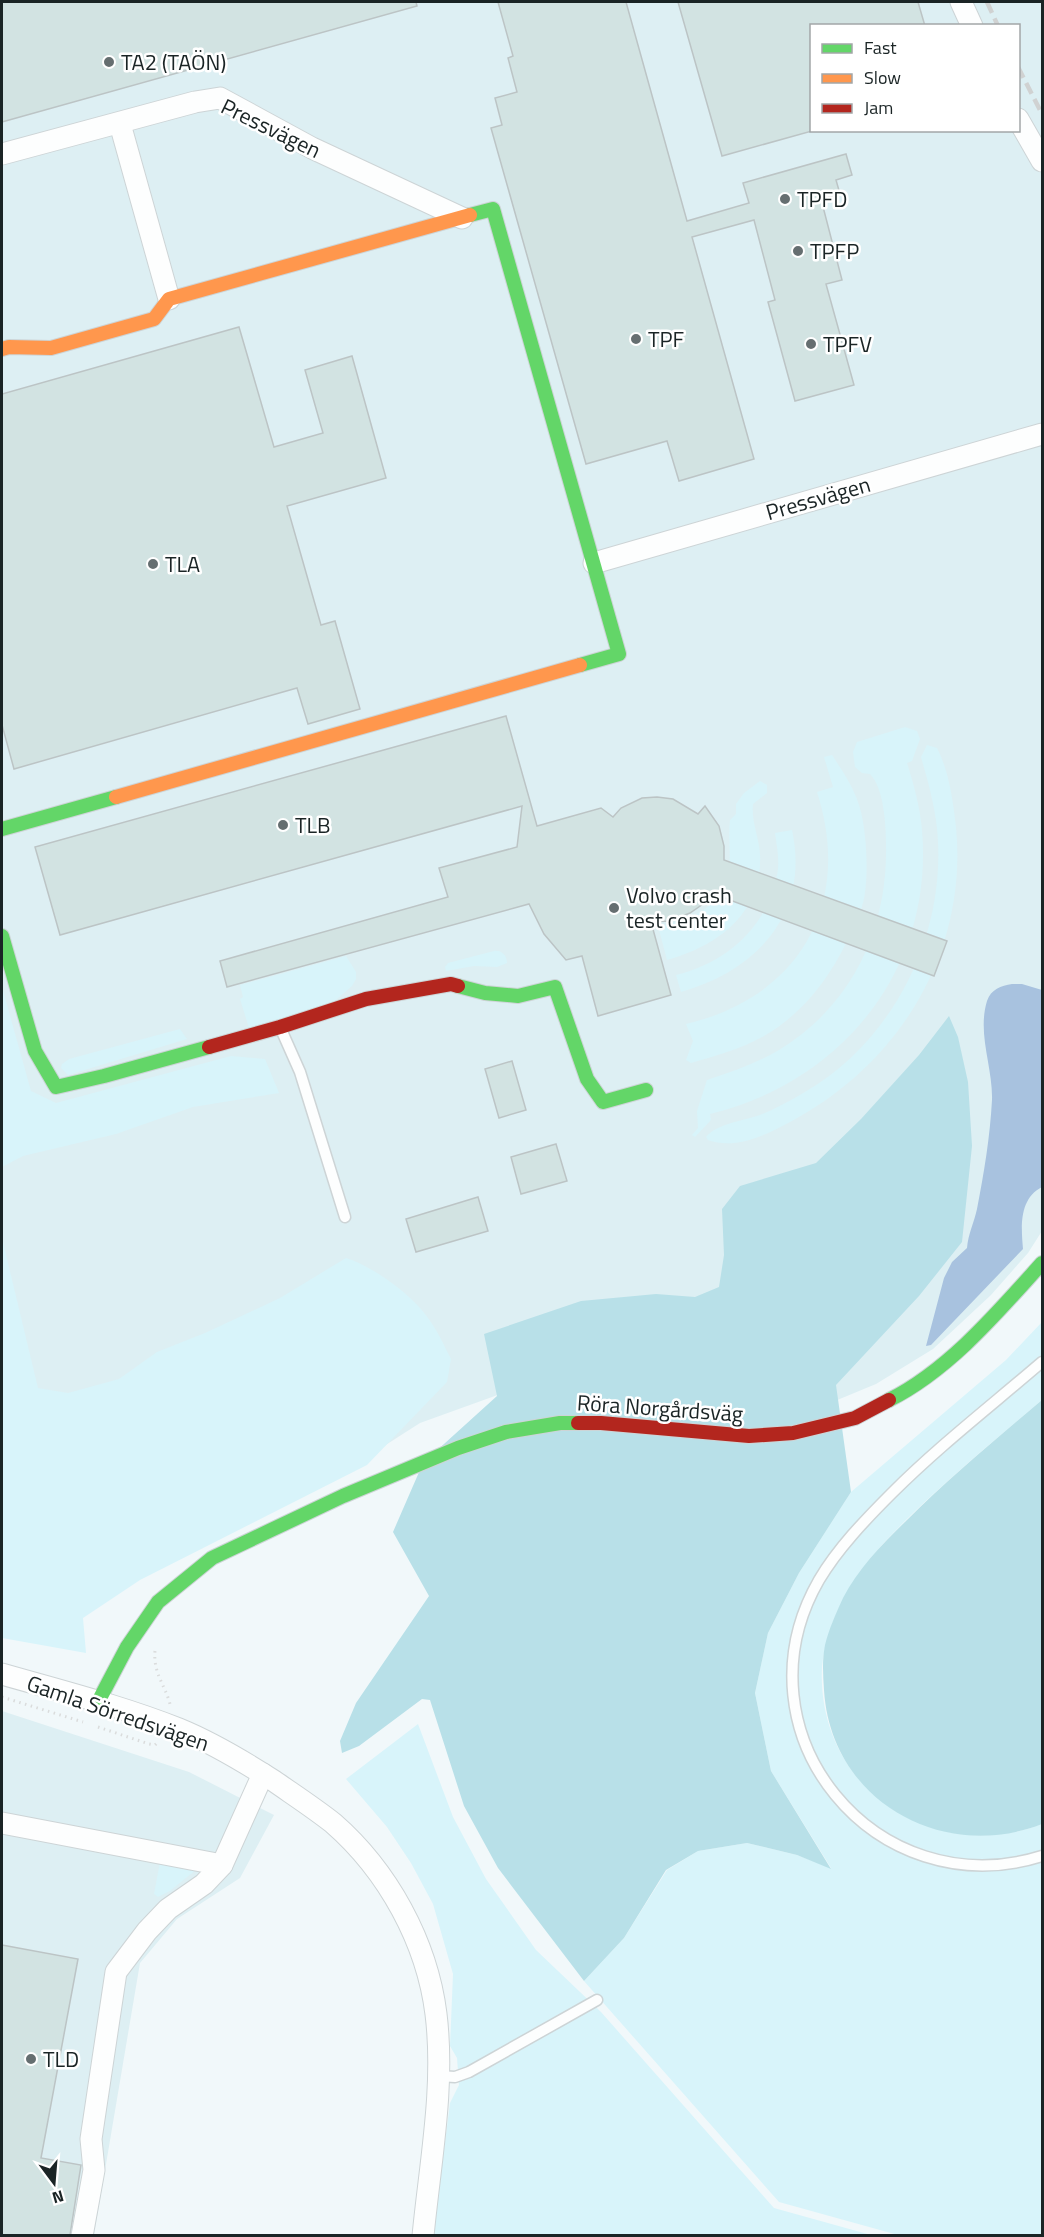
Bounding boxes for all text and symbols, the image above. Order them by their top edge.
legend [810,24,1020,132]
text: Fast [864,34,897,61]
place label: TA2 (TAÖN) [121,45,226,79]
marker: TA2 (TAÖN) [102,55,116,69]
text: Slow [864,64,901,91]
street label: Pressvägen [215,89,327,167]
text: Jam [864,94,893,121]
place label: TPFD [797,182,847,216]
marker: TPFD [778,192,792,206]
place label: TPFP [810,234,859,268]
marker: TPFP [791,244,805,258]
place label: TPF [648,322,684,356]
place label: TPFV [823,327,872,361]
marker: TPF [629,332,643,346]
marker: TPFV [804,337,818,351]
street label: Pressvägen [762,467,874,529]
place label: TLA [165,547,200,581]
marker: TLA [146,557,160,571]
place label: TLB [295,808,331,842]
marker: TLB [276,818,290,832]
place label: Volvo crash test center [626,878,732,937]
marker: Volvo crash test center [607,901,621,915]
street label: Röra Norgårdsväg [576,1385,744,1431]
street label: Gamla Sörredsvägen [22,1666,214,1760]
place label: TLD [43,2042,79,2076]
marker: TLD [24,2052,38,2066]
north arrow [24,2153,84,2213]
text: N [49,2184,67,2210]

